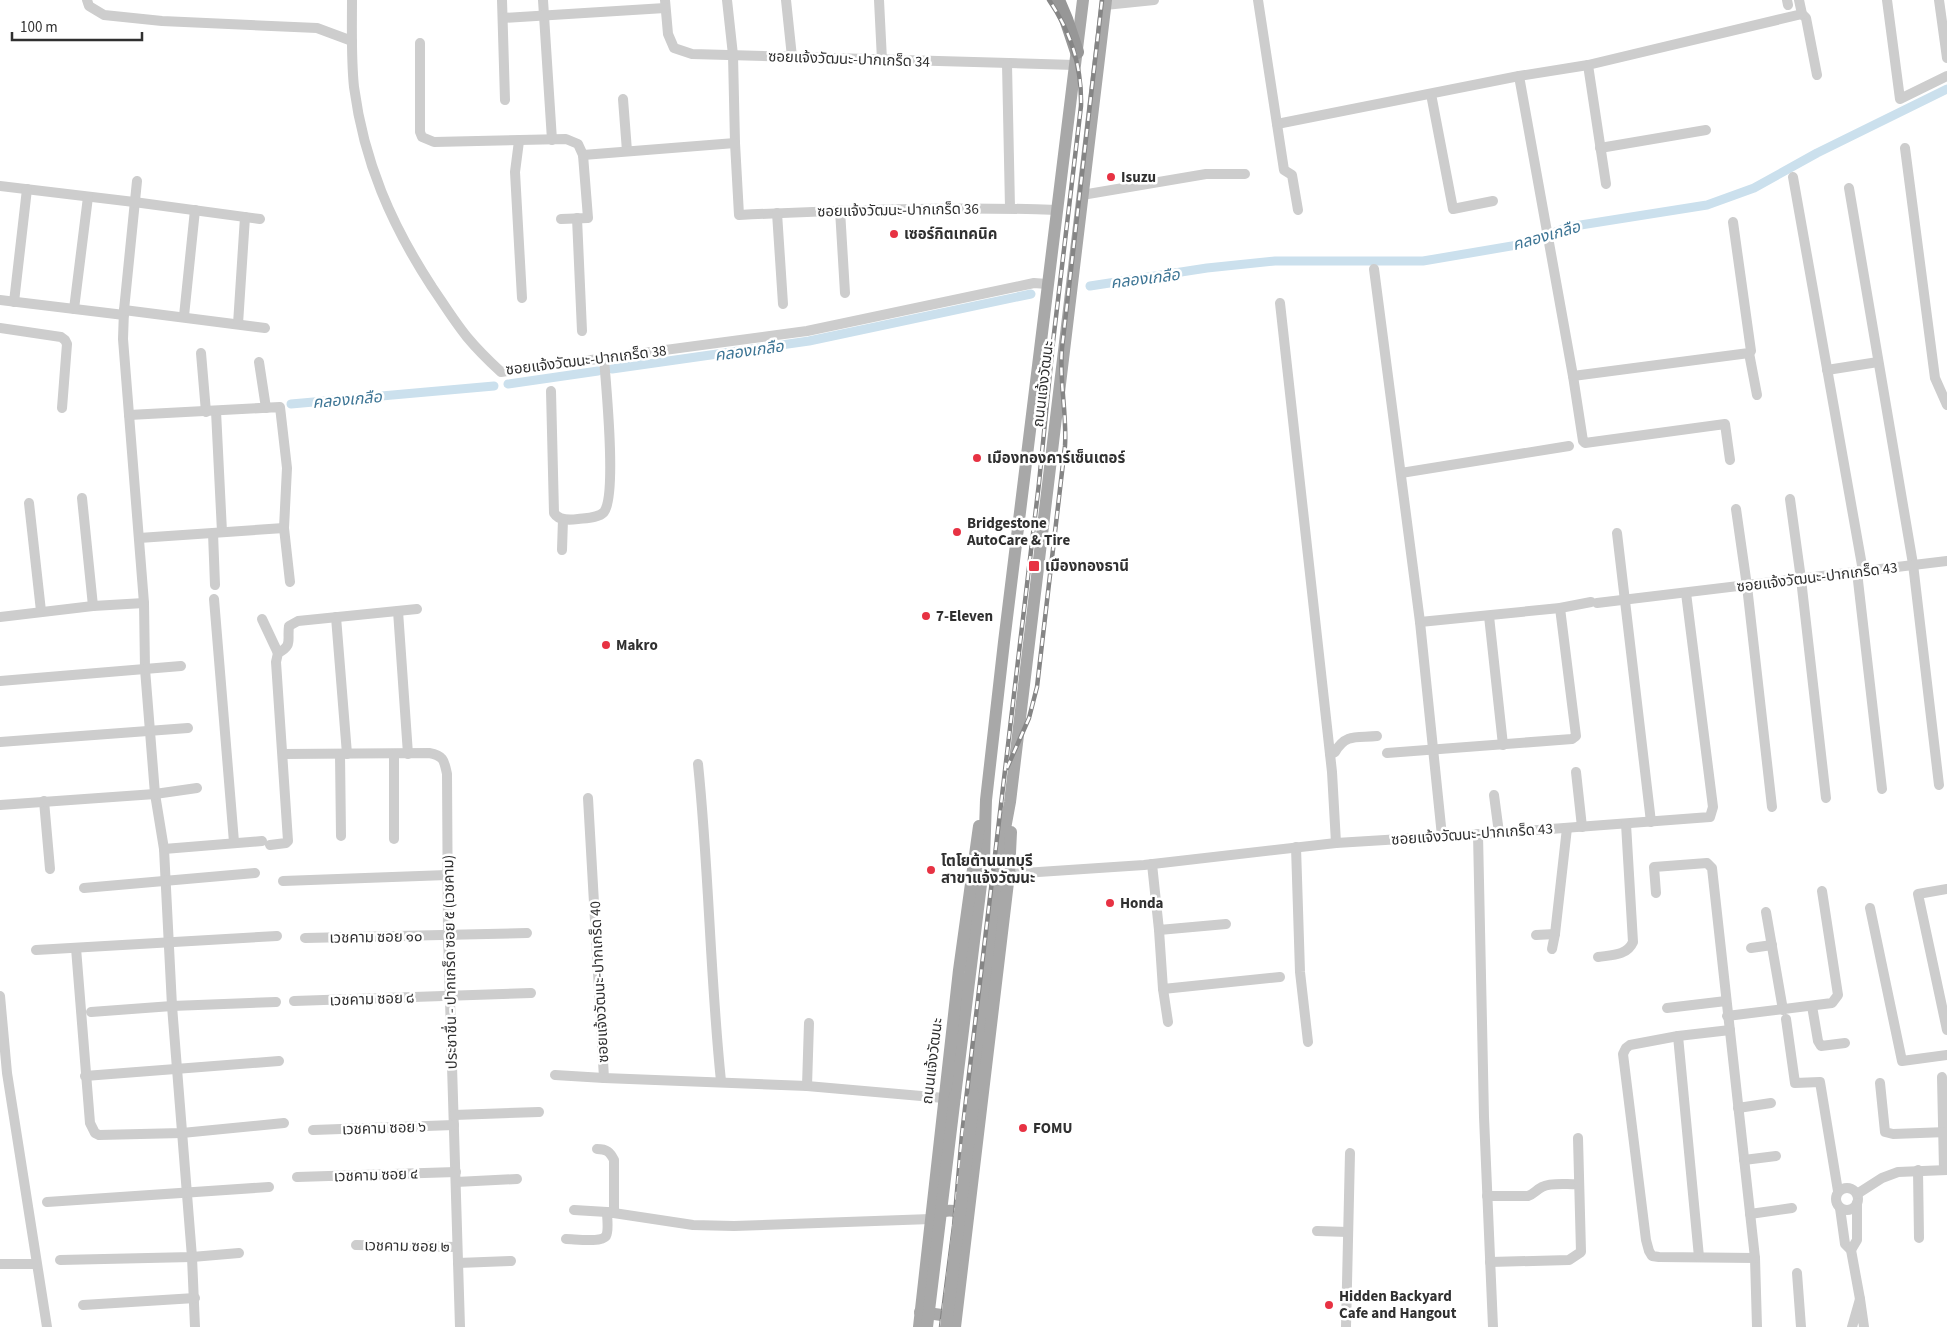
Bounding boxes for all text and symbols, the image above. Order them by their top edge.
scale bar [12,10,142,42]
text: 100 m [20,17,58,38]
street label: ซอยแจ้งวัฒนะ-ปากเกร็ด 34 [768,46,931,73]
place label: Isuzu [1121,167,1156,188]
marker: Isuzu [1105,171,1117,183]
street label: ซอยแจ้งวัฒนะ-ปากเกร็ด 36 [817,199,979,222]
water label: คลองเกลือ [1510,216,1583,256]
place label: เซอร์กิตเทคนิค [904,224,997,245]
marker: เซอร์กิตเทคนิค [888,228,900,240]
water label: คลองเกลือ [1109,264,1182,294]
water label: คลองเกลือ [713,335,786,367]
street label: ซอยแจ้งวัฒนะ-ปากเกร็ด 38 [504,340,668,381]
street label: ถนนแจ้งวัฒนะ [1028,340,1059,428]
water label: คลองเกลือ [312,386,383,414]
place label: เมืองทองคาร์เซ็นเตอร์ [987,448,1125,469]
marker: เมืองทองคาร์เซ็นเตอร์ [971,452,983,464]
place label: Bridgestone AutoCare & Tire [966,513,1070,551]
marker: Bridgestone AutoCare & Tire [951,526,963,538]
place label: เมืองทองธานี [1045,556,1129,577]
street label: ซอยแจ้งวัฒนะ-ปากเกร็ด 43 [1735,557,1899,598]
marker: เมืองทองธานี [1027,559,1041,573]
place label: 7-Eleven [936,606,993,627]
marker: 7-Eleven [920,610,932,622]
place label: Makro [616,635,658,656]
marker: Makro [600,639,612,651]
street label: ซอยแจ้งวัฒนะ-ปากเกร็ด 43 [1391,818,1554,851]
place label: โตโยต้านนทบุรี สาขาแจ้งวัฒนะ [941,851,1035,889]
street label: ประชาชื่น - ปากเกร็ด ซอย ๕ (เวชคาม) [437,855,463,1069]
marker: โตโยต้านนทบุรี สาขาแจ้งวัฒนะ [925,864,937,876]
place label: Honda [1120,893,1164,914]
marker: Honda [1104,897,1116,909]
street label: ซอยแจ้งวัฒนะ-ปากเกร็ด 40 [585,901,614,1063]
street label: เวชคาม ซอย ๑๐ [329,926,423,949]
street label: เวชคาม ซอย ๘ [329,988,415,1011]
street label: ถนนแจ้งวัฒนะ [917,1017,948,1105]
street label: เวชคาม ซอย ๖ [342,1117,426,1140]
place label: FOMU [1033,1118,1072,1139]
marker: FOMU [1017,1122,1029,1134]
street label: เวชคาม ซอย ๔ [333,1164,419,1187]
street label: เวชคาม ซอย ๒ [364,1235,450,1258]
place label: Hidden Backyard Cafe and Hangout [1339,1286,1457,1324]
marker: Hidden Backyard Cafe and Hangout [1323,1299,1335,1311]

